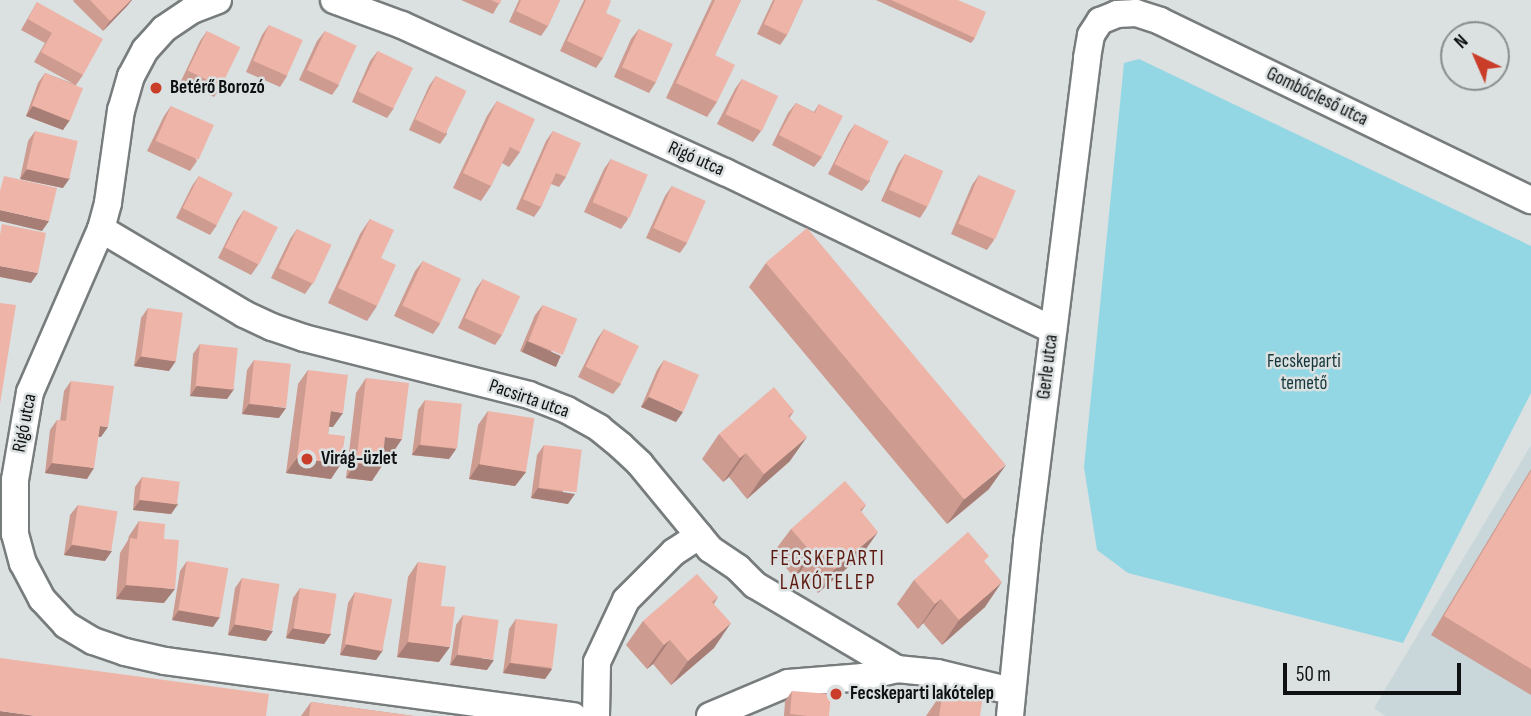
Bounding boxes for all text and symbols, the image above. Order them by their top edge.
north arrow [1440,21,1510,91]
text: N [1450,30,1473,54]
street label: Gombócleső utca [1263,63,1371,131]
place label: Betérő Borozó [170,77,265,99]
marker: Betérő Borozó [148,80,164,96]
street label: Rigó utca [664,137,728,181]
street label: Gerle utca [1033,333,1063,401]
park label: Fecskeparti temető [1267,351,1341,395]
street label: Pacsirta utca [486,375,572,423]
street label: Rigó utca [8,392,42,454]
place label: Virág-üzlet [321,448,397,470]
marker: Virág-üzlet [299,451,315,467]
district label: FECSKEPARTI LAKÓTELEP [772,546,884,596]
scale bar [1286,650,1464,694]
text: 50 m [1296,662,1331,687]
place label: Fecskeparti lakótelep [850,683,994,705]
marker: Fecskeparti lakótelep [828,686,844,702]

